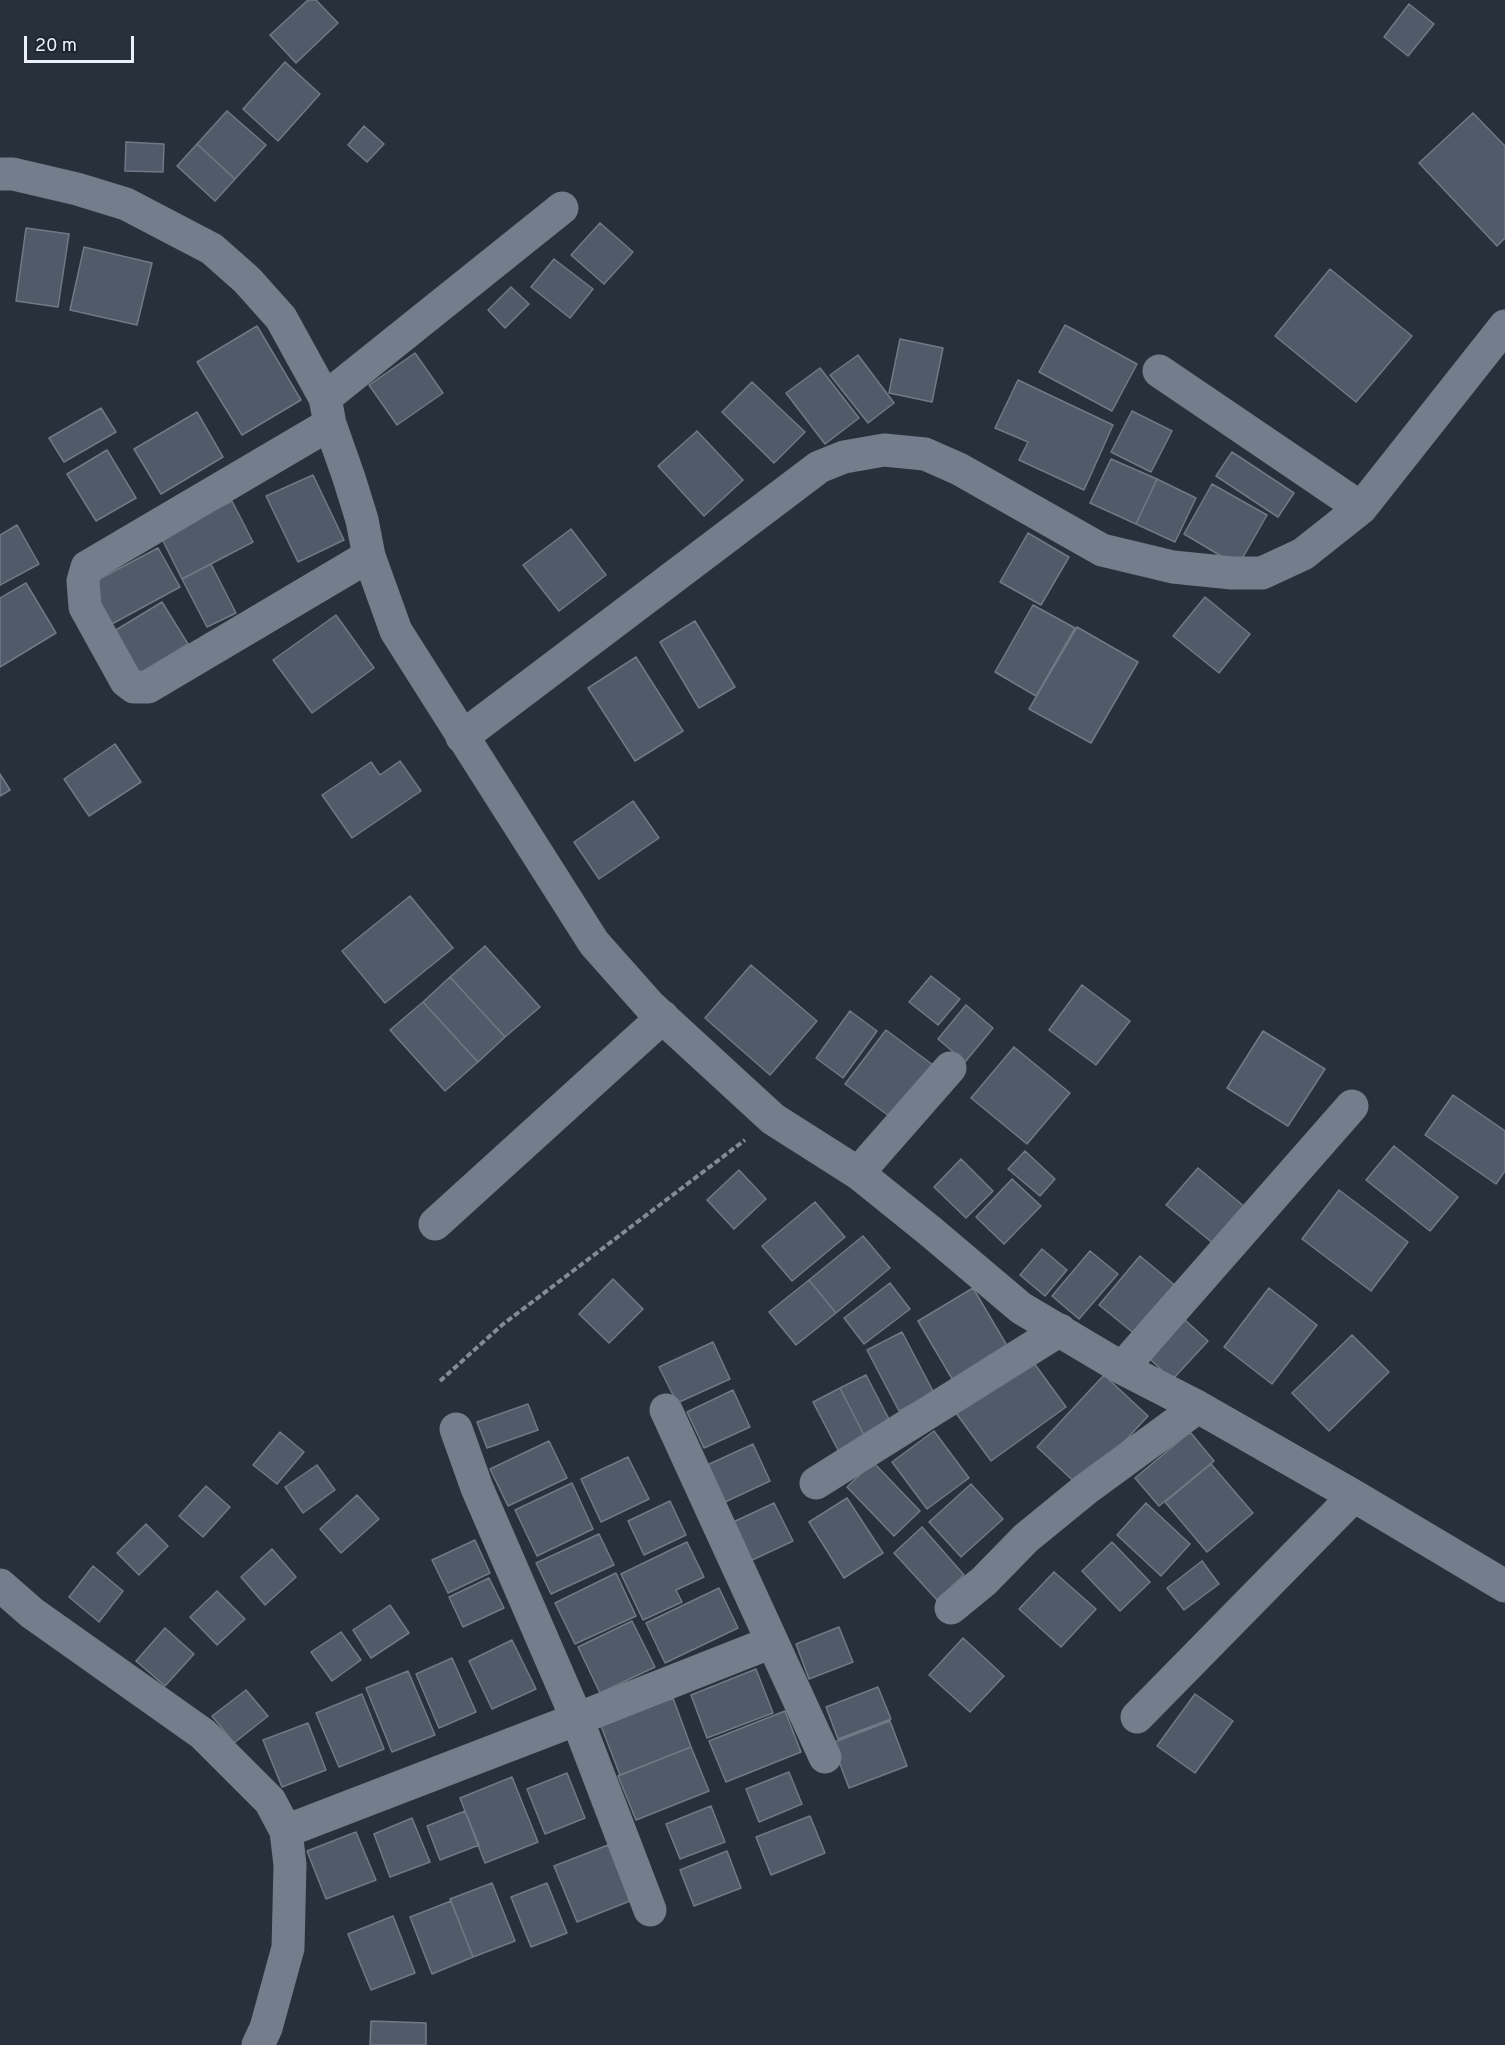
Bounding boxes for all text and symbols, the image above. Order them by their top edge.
scale bar [27,24,136,62]
text: 20 m [35,35,77,58]

